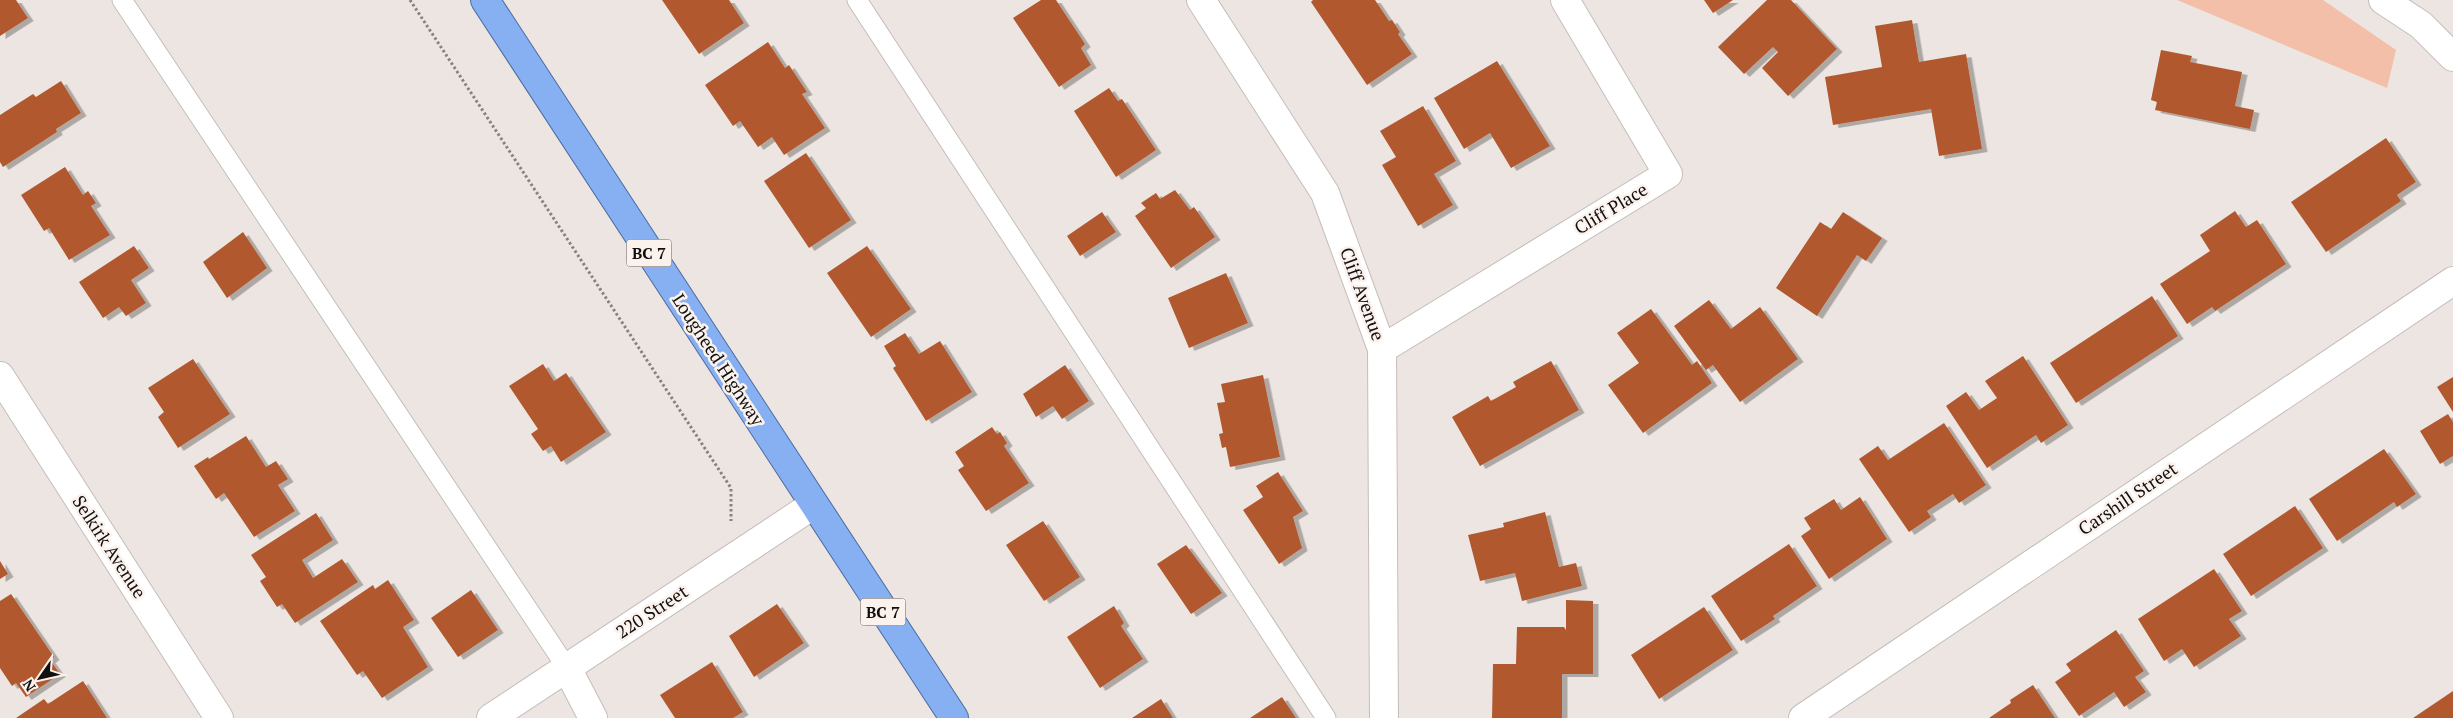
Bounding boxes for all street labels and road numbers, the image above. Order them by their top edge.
street label: Cliff Place [1569,177,1652,239]
road number: BC 7 [626,240,672,266]
street label: Cliff Avenue [1335,244,1391,344]
street label: Lougheed Highway [667,289,771,431]
street label: Carshill Street [2073,456,2182,540]
street label: Selkirk Avenue [68,490,152,602]
street label: 220 Street [611,579,692,643]
road number: BC 7 [860,598,906,626]

